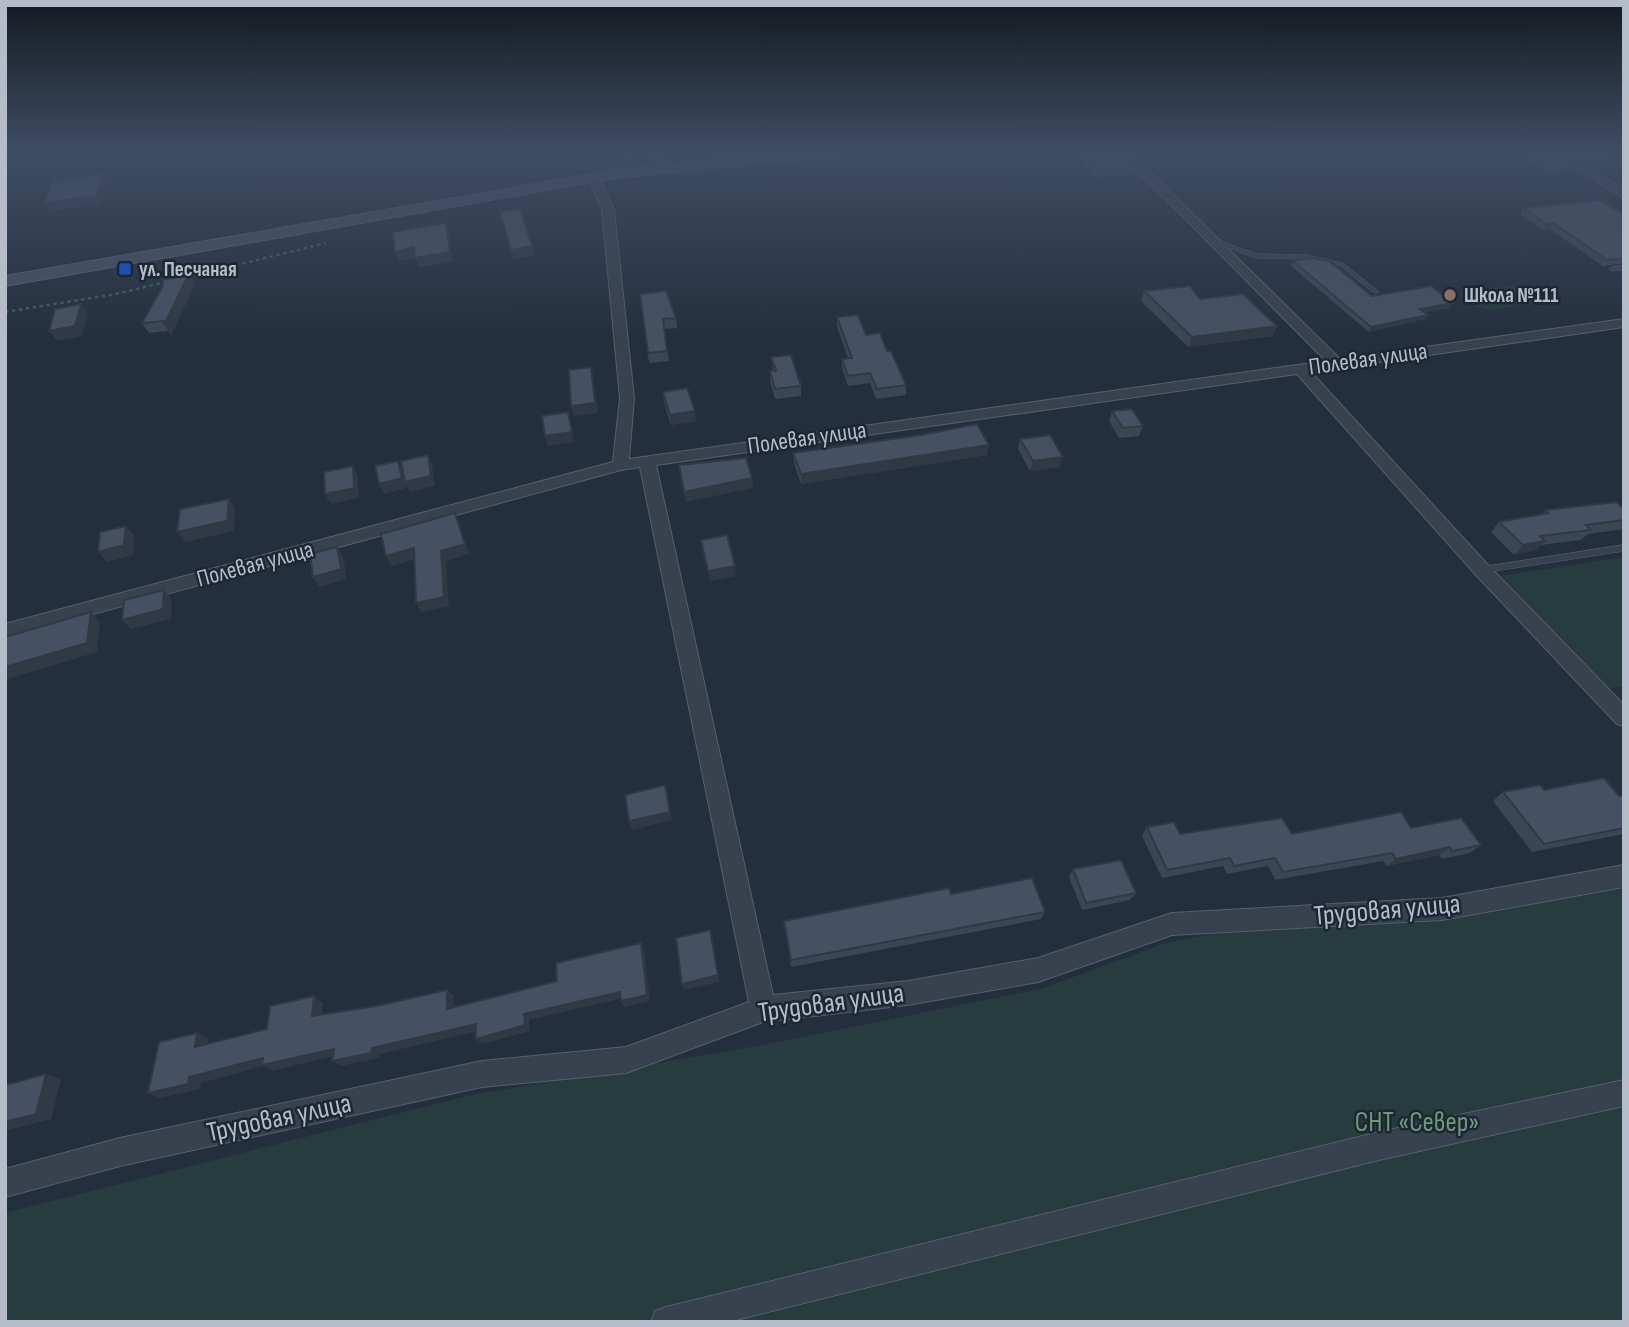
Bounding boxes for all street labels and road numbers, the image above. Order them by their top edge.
street label: Полевая улица [1307,336,1429,382]
street label: Полевая улица [746,415,868,461]
street label: Полевая улица [194,535,316,593]
street label: Трудовая улица [1312,887,1462,933]
street label: Трудовая улица [756,976,906,1030]
street label: Трудовая улица [204,1087,354,1149]

